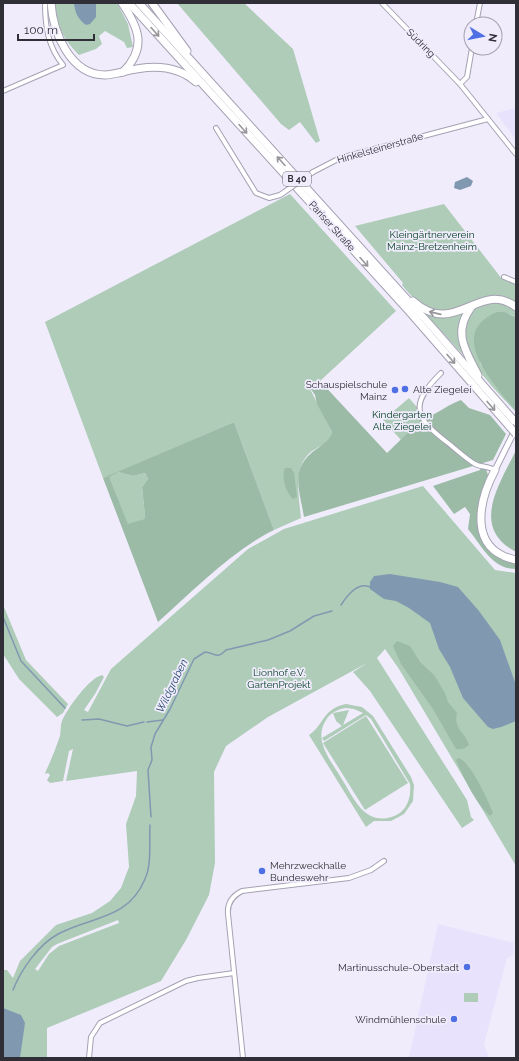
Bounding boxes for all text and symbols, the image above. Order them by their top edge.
scale bar [18,16,94,42]
north arrow [463,16,503,56]
text: 100 m [24,23,58,37]
street label: Südring [404,26,438,60]
one-way arrow [150,27,159,37]
text: N [485,32,499,43]
one-way arrow [238,124,247,134]
street label: Hinkelsteinerstraße [336,130,424,166]
one-way arrow [276,156,286,166]
road number: B 40 [283,172,311,186]
street label: Pariser Straße [307,199,357,253]
park label: Kleingärtnerverein Mainz-Bretzenheim [387,229,477,252]
one-way arrow [360,257,369,268]
one-way arrow [429,309,442,316]
one-way arrow [447,354,456,364]
place label: Schauspielschule Mainz [306,379,387,402]
marker: Alte Ziegelei [400,384,410,394]
place label: Alte Ziegelei [413,384,471,395]
marker: Schauspielschule Mainz [390,385,400,395]
one-way arrow [487,400,496,411]
park label: Kindergarten Alte Ziegelei [372,409,432,432]
water label: Wildgraben [153,657,191,715]
park label: Lionhof e.V. GartenProjekt [247,667,311,690]
place label: Mehrzweckhalle Bundeswehr [270,860,346,883]
marker: Mehrzweckhalle Bundeswehr [257,866,267,876]
place label: Martinusschule-Oberstadt [338,962,460,973]
marker: Martinusschule-Oberstadt [462,962,472,972]
place label: Windmühlenschule [355,1014,446,1025]
marker: Windmühlenschule [449,1014,459,1024]

